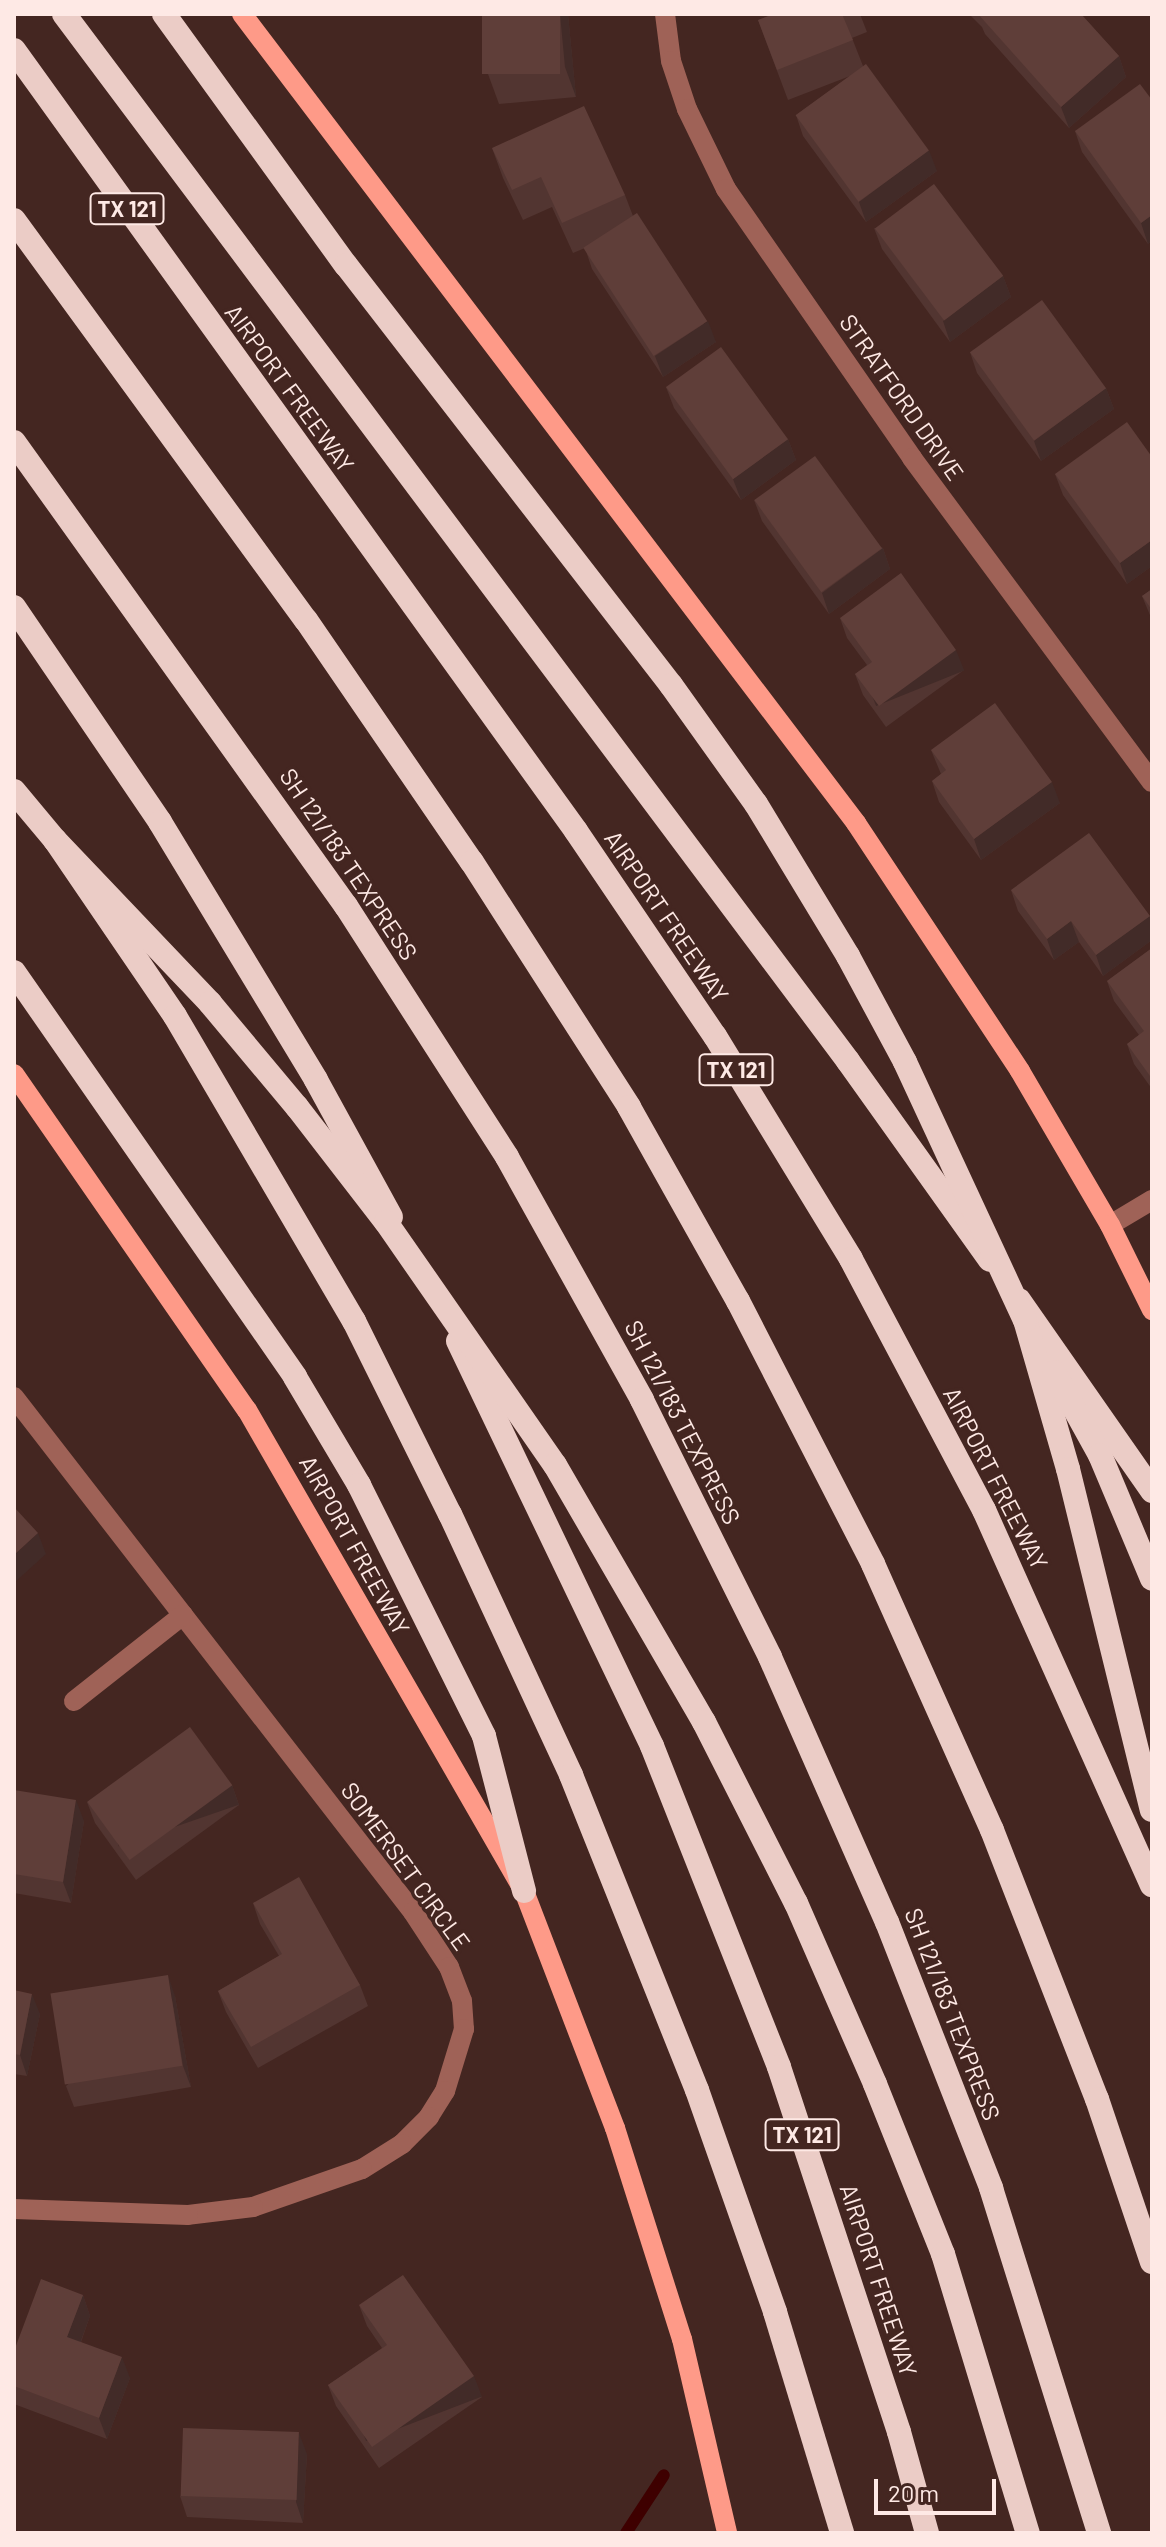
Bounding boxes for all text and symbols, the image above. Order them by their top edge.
road number: TX 121 [89,191,165,227]
street label: AIRPORT FREEWAY [219,298,361,478]
street label: STRATFORD DRIVE [834,308,970,486]
street label: SH 121/183 TEXPRESS [274,763,424,965]
street label: AIRPORT FREEWAY [599,825,735,1007]
road number: TX 121 [698,1052,774,1088]
street label: SH 121/183 TEXPRESS [619,1315,747,1529]
street label: AIRPORT FREEWAY [938,1382,1054,1574]
street label: AIRPORT FREEWAY [294,1450,416,1640]
street label: SOMERSET CIRCLE [335,1776,477,1956]
street label: SH 121/183 TEXPRESS [899,1904,1007,2124]
road number: TX 121 [764,2117,840,2153]
street label: AIRPORT FREEWAY [834,2180,924,2380]
scale bar [878,2463,1000,2513]
text: 20 m [888,2478,939,2507]

